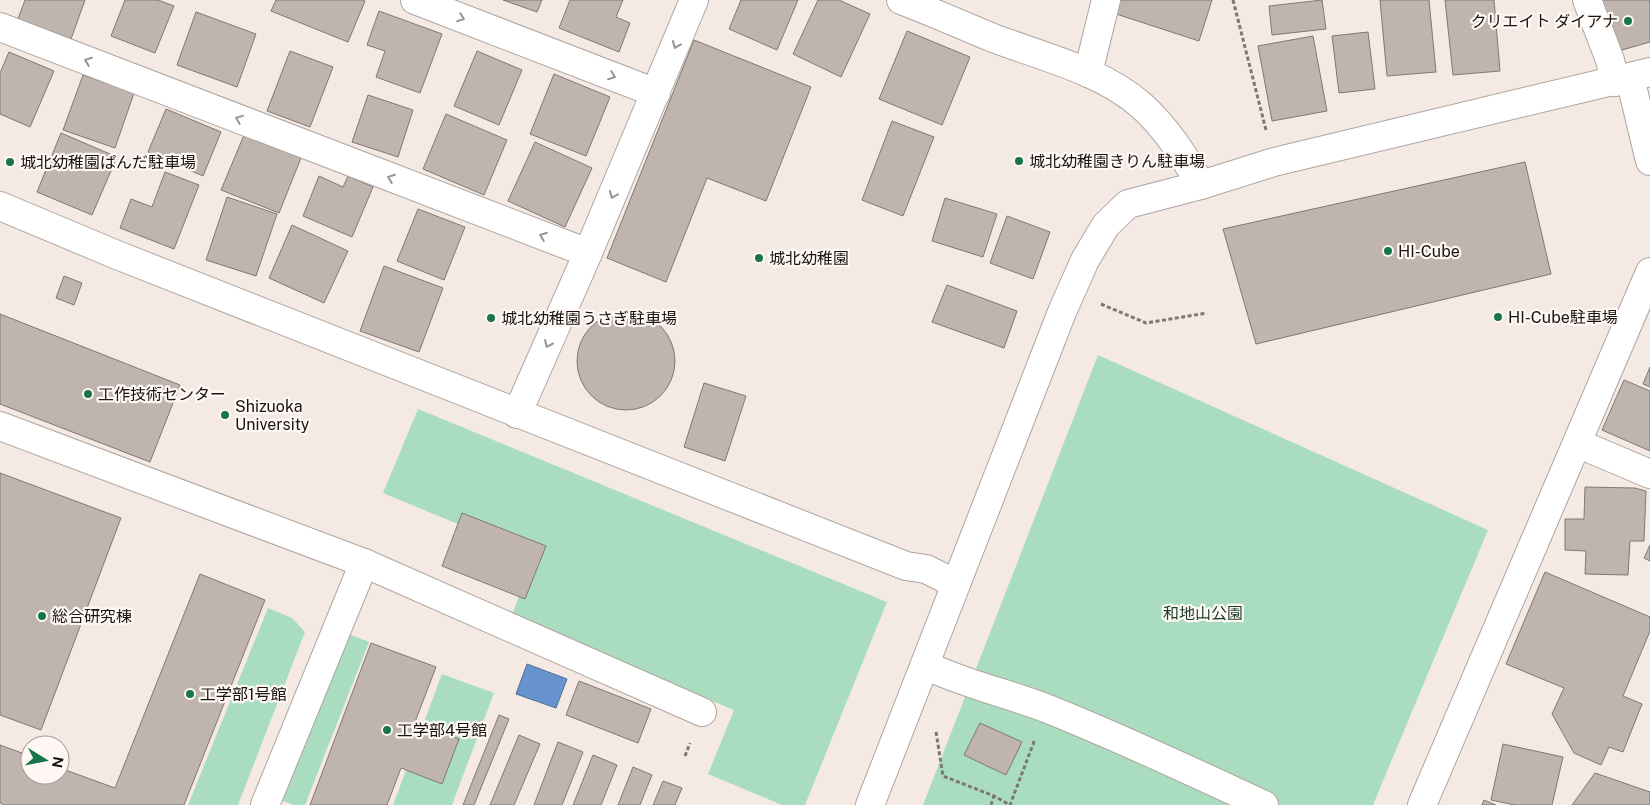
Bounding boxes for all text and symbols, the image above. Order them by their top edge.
one-way arrow [456,11,465,22]
place label: クリエイト ダイアナ [1470,12,1618,31]
marker: クリエイト ダイアナ [1622,15,1634,27]
one-way arrow [671,40,682,49]
one-way arrow [84,56,93,67]
one-way arrow [608,71,616,81]
one-way arrow [236,115,244,125]
place label: 城北幼稚園きりん駐車場 [1029,152,1205,171]
place label: 城北幼稚園ぱんだ駐車場 [20,153,196,172]
marker: 城北幼稚園きりん駐車場 [1013,155,1025,167]
marker: 城北幼稚園ぱんだ駐車場 [4,156,16,168]
one-way arrow [387,174,396,185]
one-way arrow [609,190,619,199]
one-way arrow [539,232,548,242]
place label: HI-Cube [1398,242,1460,261]
marker: HI-Cube [1382,245,1394,257]
place label: 城北幼稚園 [769,249,849,268]
marker: 城北幼稚園 [753,252,765,264]
place label: HI-Cube駐車場 [1508,308,1618,327]
place label: 城北幼稚園うさぎ駐車場 [501,309,677,328]
marker: HI-Cube駐車場 [1492,311,1504,323]
marker: 城北幼稚園うさぎ駐車場 [485,312,497,324]
one-way arrow [544,339,555,348]
place label: 工作技術センター [98,385,226,404]
marker: 工作技術センター [82,388,94,400]
place label: Shizuoka University [235,397,310,434]
marker: Shizuoka University [219,409,231,421]
park label: 和地山公園 [1163,604,1243,623]
place label: 総合研究棟 [52,607,132,626]
marker: 総合研究棟 [36,610,48,622]
place label: 工学部1号館 [200,685,287,704]
marker: 工学部1号館 [184,688,196,700]
place label: 工学部4号館 [397,721,487,740]
marker: 工学部4号館 [381,724,393,736]
north arrow [20,735,70,785]
text: N [49,755,67,769]

